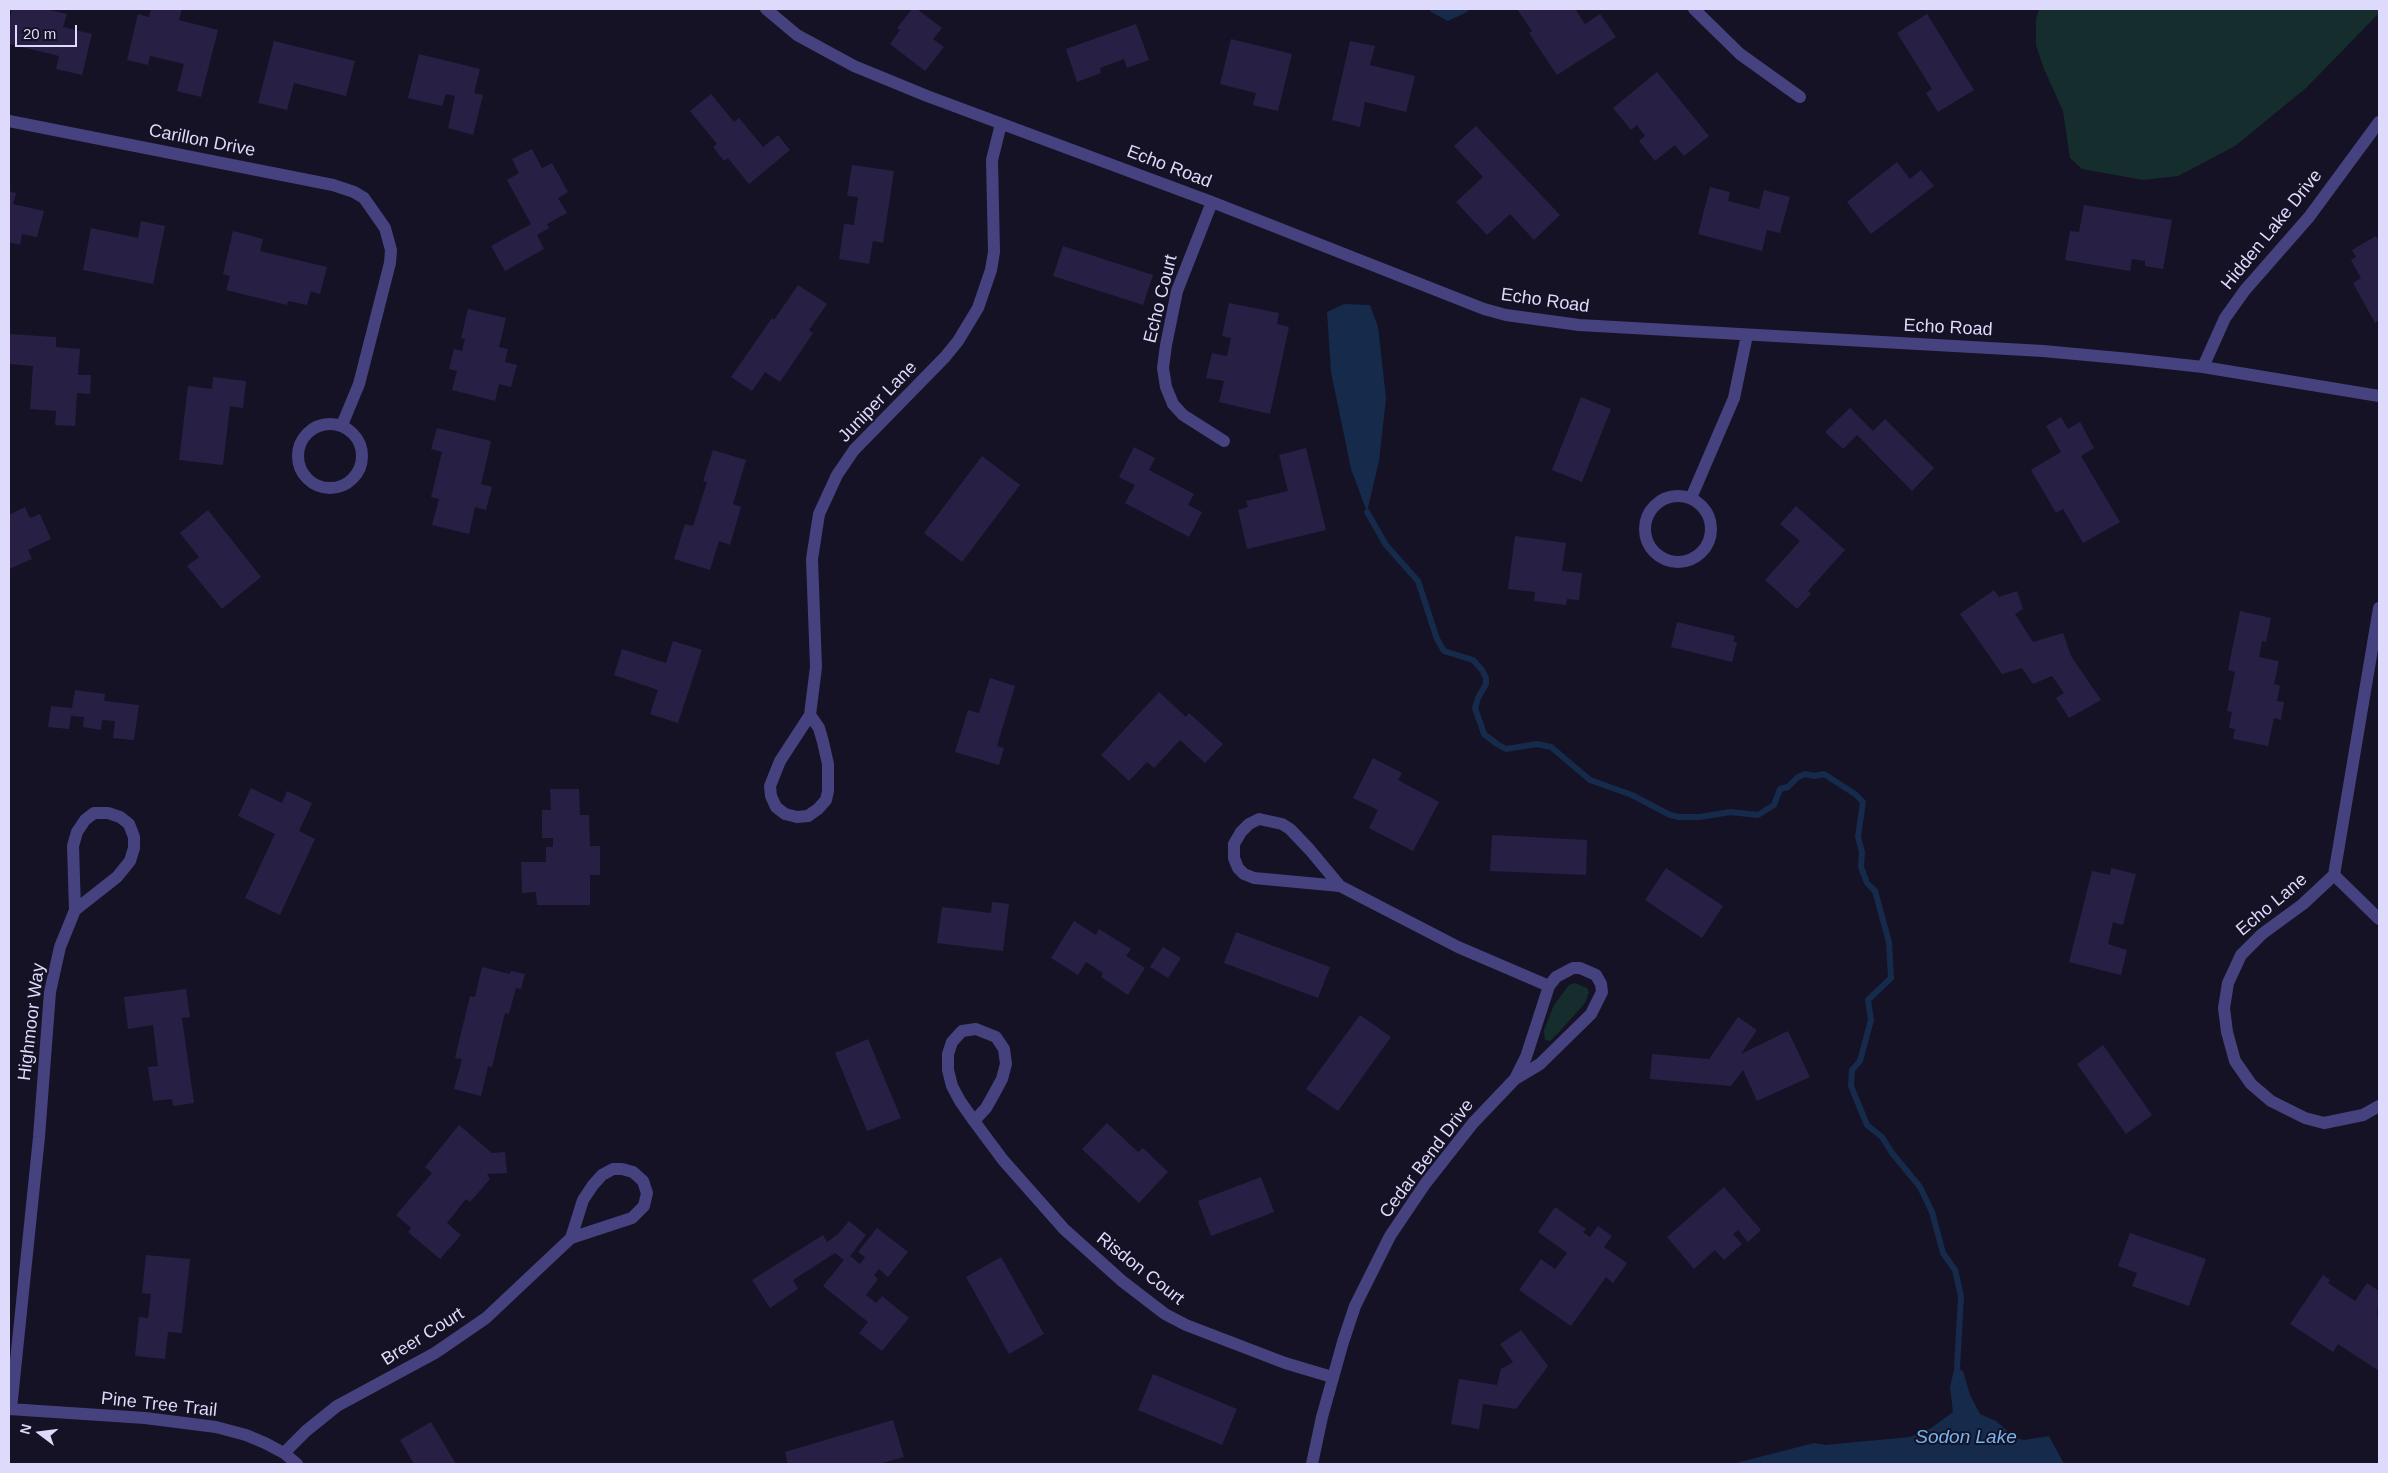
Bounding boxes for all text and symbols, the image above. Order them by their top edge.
scale bar [18,15,80,47]
text: 20 m [23,25,56,42]
street label: Carillon Drive [147,120,257,162]
street label: Echo Road [1124,141,1214,193]
street label: Hidden Lake Drive [2217,166,2327,294]
street label: Echo Court [1140,253,1182,345]
street label: Echo Road [1499,284,1591,318]
street label: Echo Road [1903,315,1993,341]
street label: Juniper Lane [834,357,922,447]
street label: Echo Lane [2232,869,2312,941]
street label: Highmoor Way [14,962,50,1082]
street label: Cedar Bend Drive [1375,1095,1479,1223]
street label: Risdon Court [1092,1228,1188,1310]
street label: Breer Court [378,1303,468,1371]
street label: Pine Tree Trail [100,1388,218,1422]
north arrow [15,1408,65,1458]
text: N [16,1422,35,1436]
water label: Sodon Lake [1915,1427,2017,1449]

